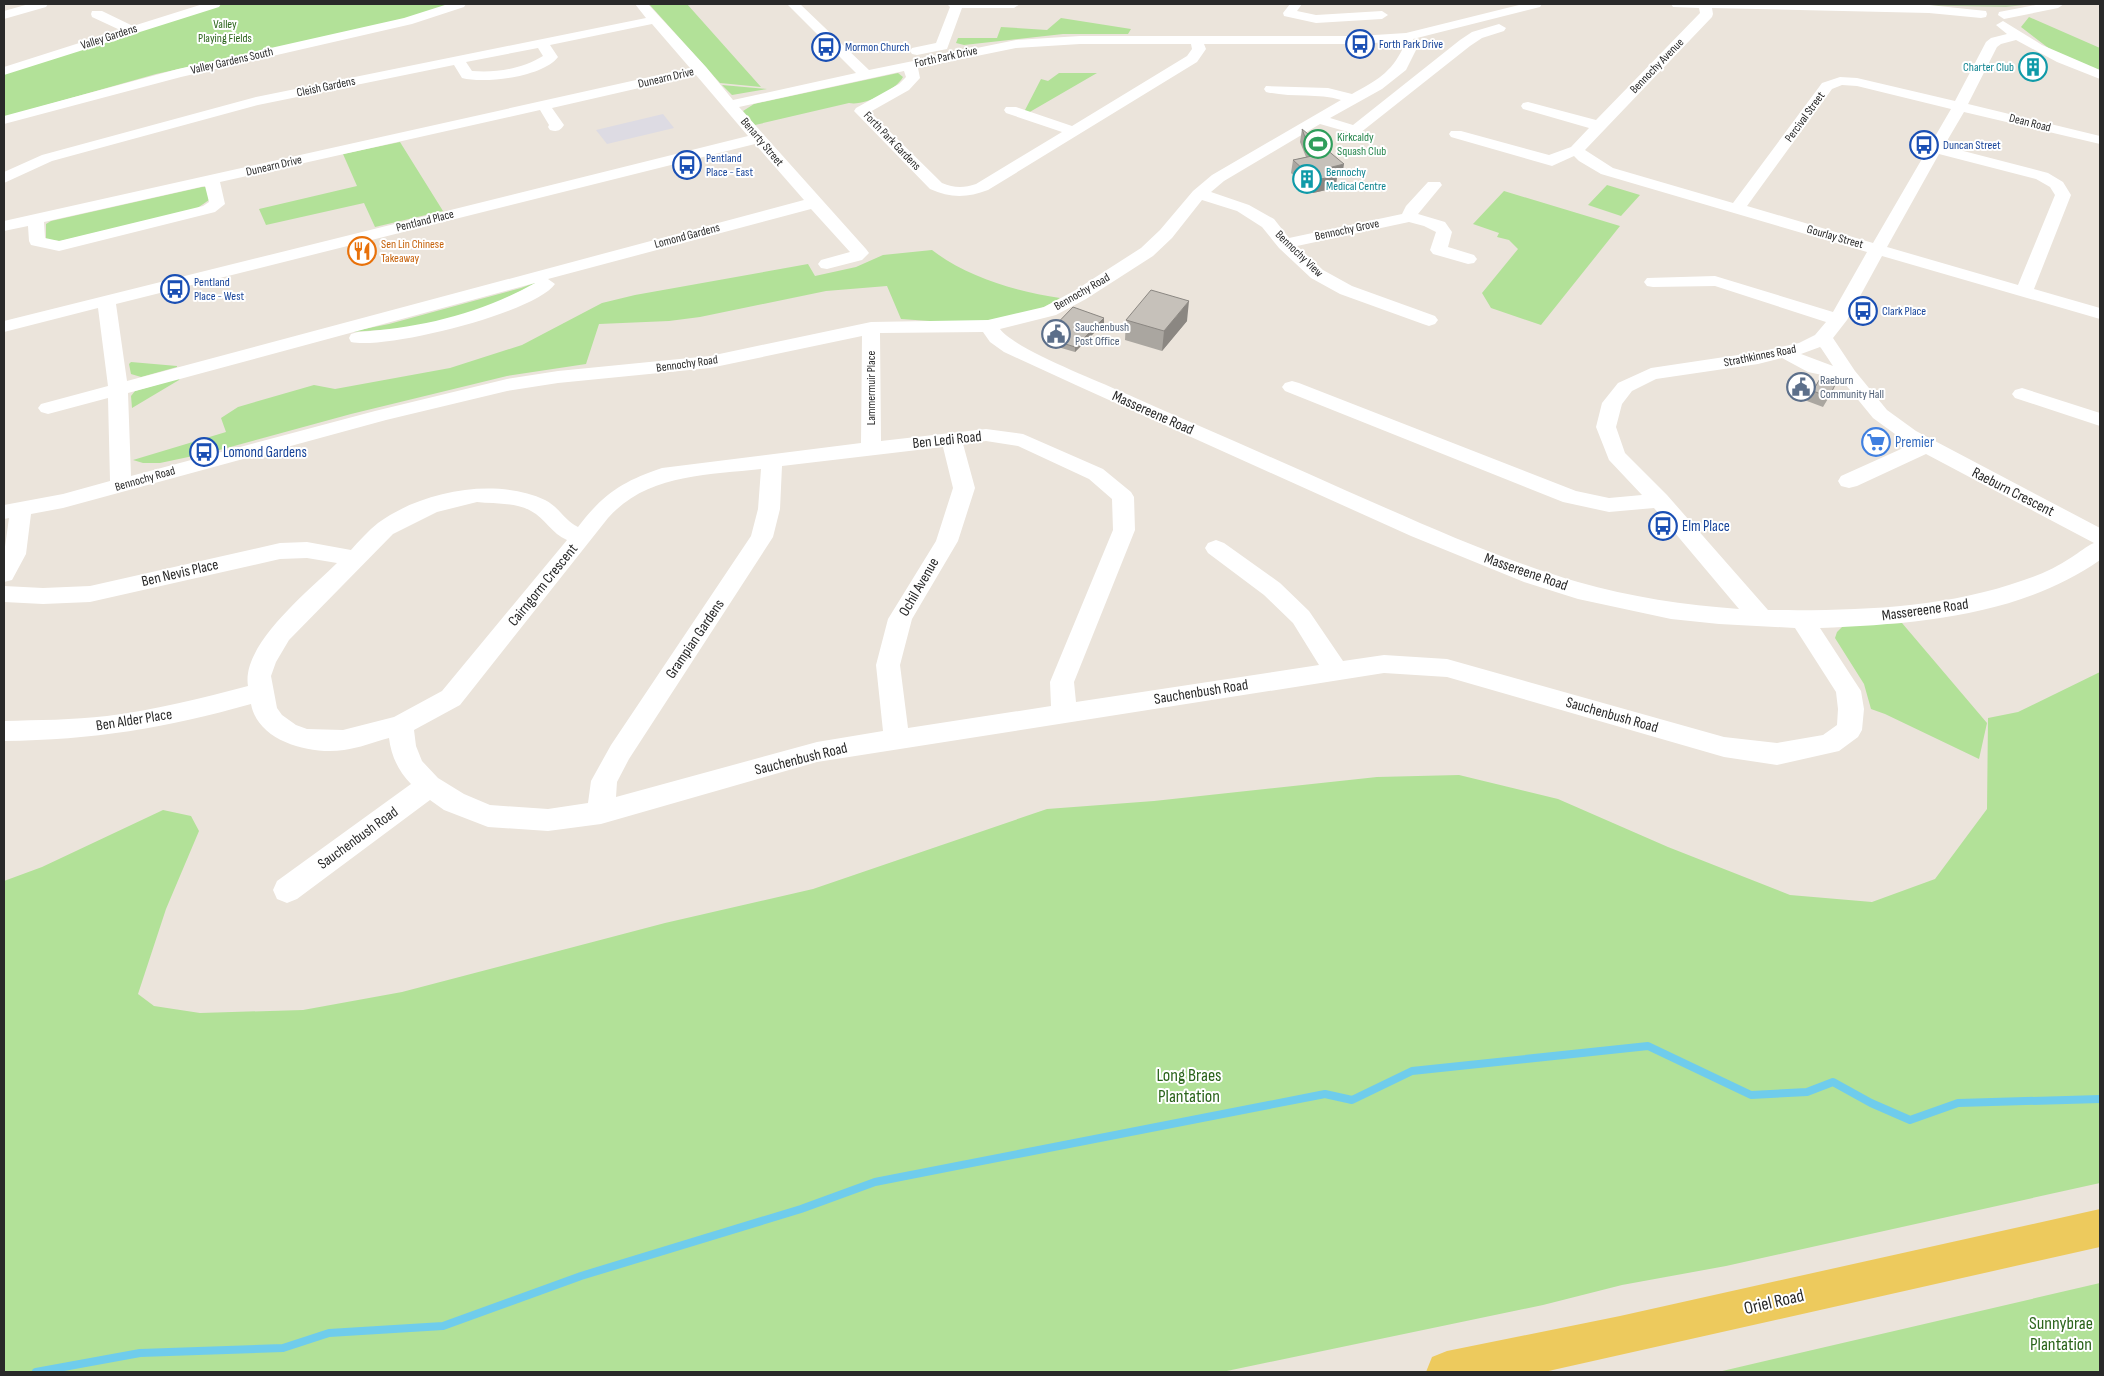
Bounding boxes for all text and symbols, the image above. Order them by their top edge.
park label: Valley Playing Fields [198,17,252,46]
street label: Valley Gardens [79,21,139,53]
bus stop icon: Forth Park Drive [1345,29,1375,59]
bus stop icon: Mormon Church [811,32,841,62]
street label: Bennochy Avenue [1627,35,1687,97]
place label: Forth Park Drive [1379,37,1443,52]
place label: Mormon Church [845,40,909,55]
street label: Forth Park Drive [913,43,979,71]
street label: Valley Gardens South [189,44,275,78]
building icon: Charter Club [2018,52,2048,82]
place label: Charter Club [1963,60,2014,75]
street label: Dunearn Drive [637,64,696,92]
street label: Cleish Gardens [295,73,357,101]
street label: Percival Street [1782,89,1829,145]
street label: Forth Park Gardens [860,108,924,174]
street label: Dean Road [2008,111,2052,135]
street label: Benarty Street [737,115,787,170]
sports icon: Kirkcaldy Squash Club [1303,129,1333,159]
place label: Kirkcaldy Squash Club [1337,130,1386,159]
bus stop icon: Duncan Street [1909,130,1939,160]
place label: Duncan Street [1943,138,2001,153]
bus stop icon: Pentland Place - East [672,150,702,180]
place label: Pentland Place - East [706,151,753,180]
street label: Dunearn Drive [245,152,304,180]
building icon: Bennochy Medical Centre [1292,164,1322,194]
place label: Bennochy Medical Centre [1326,165,1386,194]
street label: Pentland Place [394,207,456,235]
street label: Bennochy Grove [1313,216,1381,244]
street label: Lomond Gardens [653,220,721,252]
street label: Gourlay Street [1805,222,1865,252]
street label: Bennochy View [1272,227,1326,281]
restaurant icon: Sen Lin Chinese Takeaway [347,236,377,266]
place label: Sen Lin Chinese Takeaway [381,237,444,266]
street label: Bennochy Road [1051,270,1113,314]
bus stop icon: Pentland Place - West [160,274,190,304]
place label: Pentland Place - West [194,275,244,304]
bus stop icon: Clark Place [1848,296,1878,326]
place label: Clark Place [1882,304,1926,319]
public building icon: Sauchenbush Post Office [1041,319,1071,349]
place label: Sauchenbush Post Office [1075,320,1129,349]
street label: Strathkinnes Road [1722,342,1798,370]
street label: Lammermuir Place [864,351,879,425]
street label: Bennochy Road [655,352,719,376]
public building icon: Raeburn Community Hall [1786,372,1816,402]
place label: Raeburn Community Hall [1820,373,1884,402]
street label: Massereene Road [1109,387,1197,439]
street label: Ben Ledi Road [912,427,982,453]
supermarket icon: Premier [1861,427,1891,457]
place label: Premier [1895,433,1935,452]
bus stop icon: Lomond Gardens [189,437,219,467]
place label: Lomond Gardens [223,443,307,462]
street label: Bennochy Road [113,463,177,495]
street label: Raeburn Crescent [1969,463,2058,521]
bus stop icon: Elm Place [1648,511,1678,541]
place label: Elm Place [1682,517,1730,536]
street label: Cairngorm Crescent [504,540,582,630]
street label: Massereene Road [1482,549,1570,595]
street label: Ochil Avenue [895,554,943,620]
street label: Ben Nevis Place [140,555,220,591]
street label: Massereene Road [1880,595,1970,625]
street label: Grampian Gardens [661,596,729,682]
street label: Sauchenbush Road [1153,675,1249,709]
street label: Sauchenbush Road [1564,693,1660,737]
street label: Ben Alder Place [95,705,173,735]
street label: Sauchenbush Road [753,738,849,780]
street label: Sauchenbush Road [314,802,402,874]
park label: Long Braes Plantation [1156,1065,1222,1107]
street label: Oriel Road [1742,1285,1806,1319]
park label: Sunnybrae Plantation [2029,1313,2093,1355]

